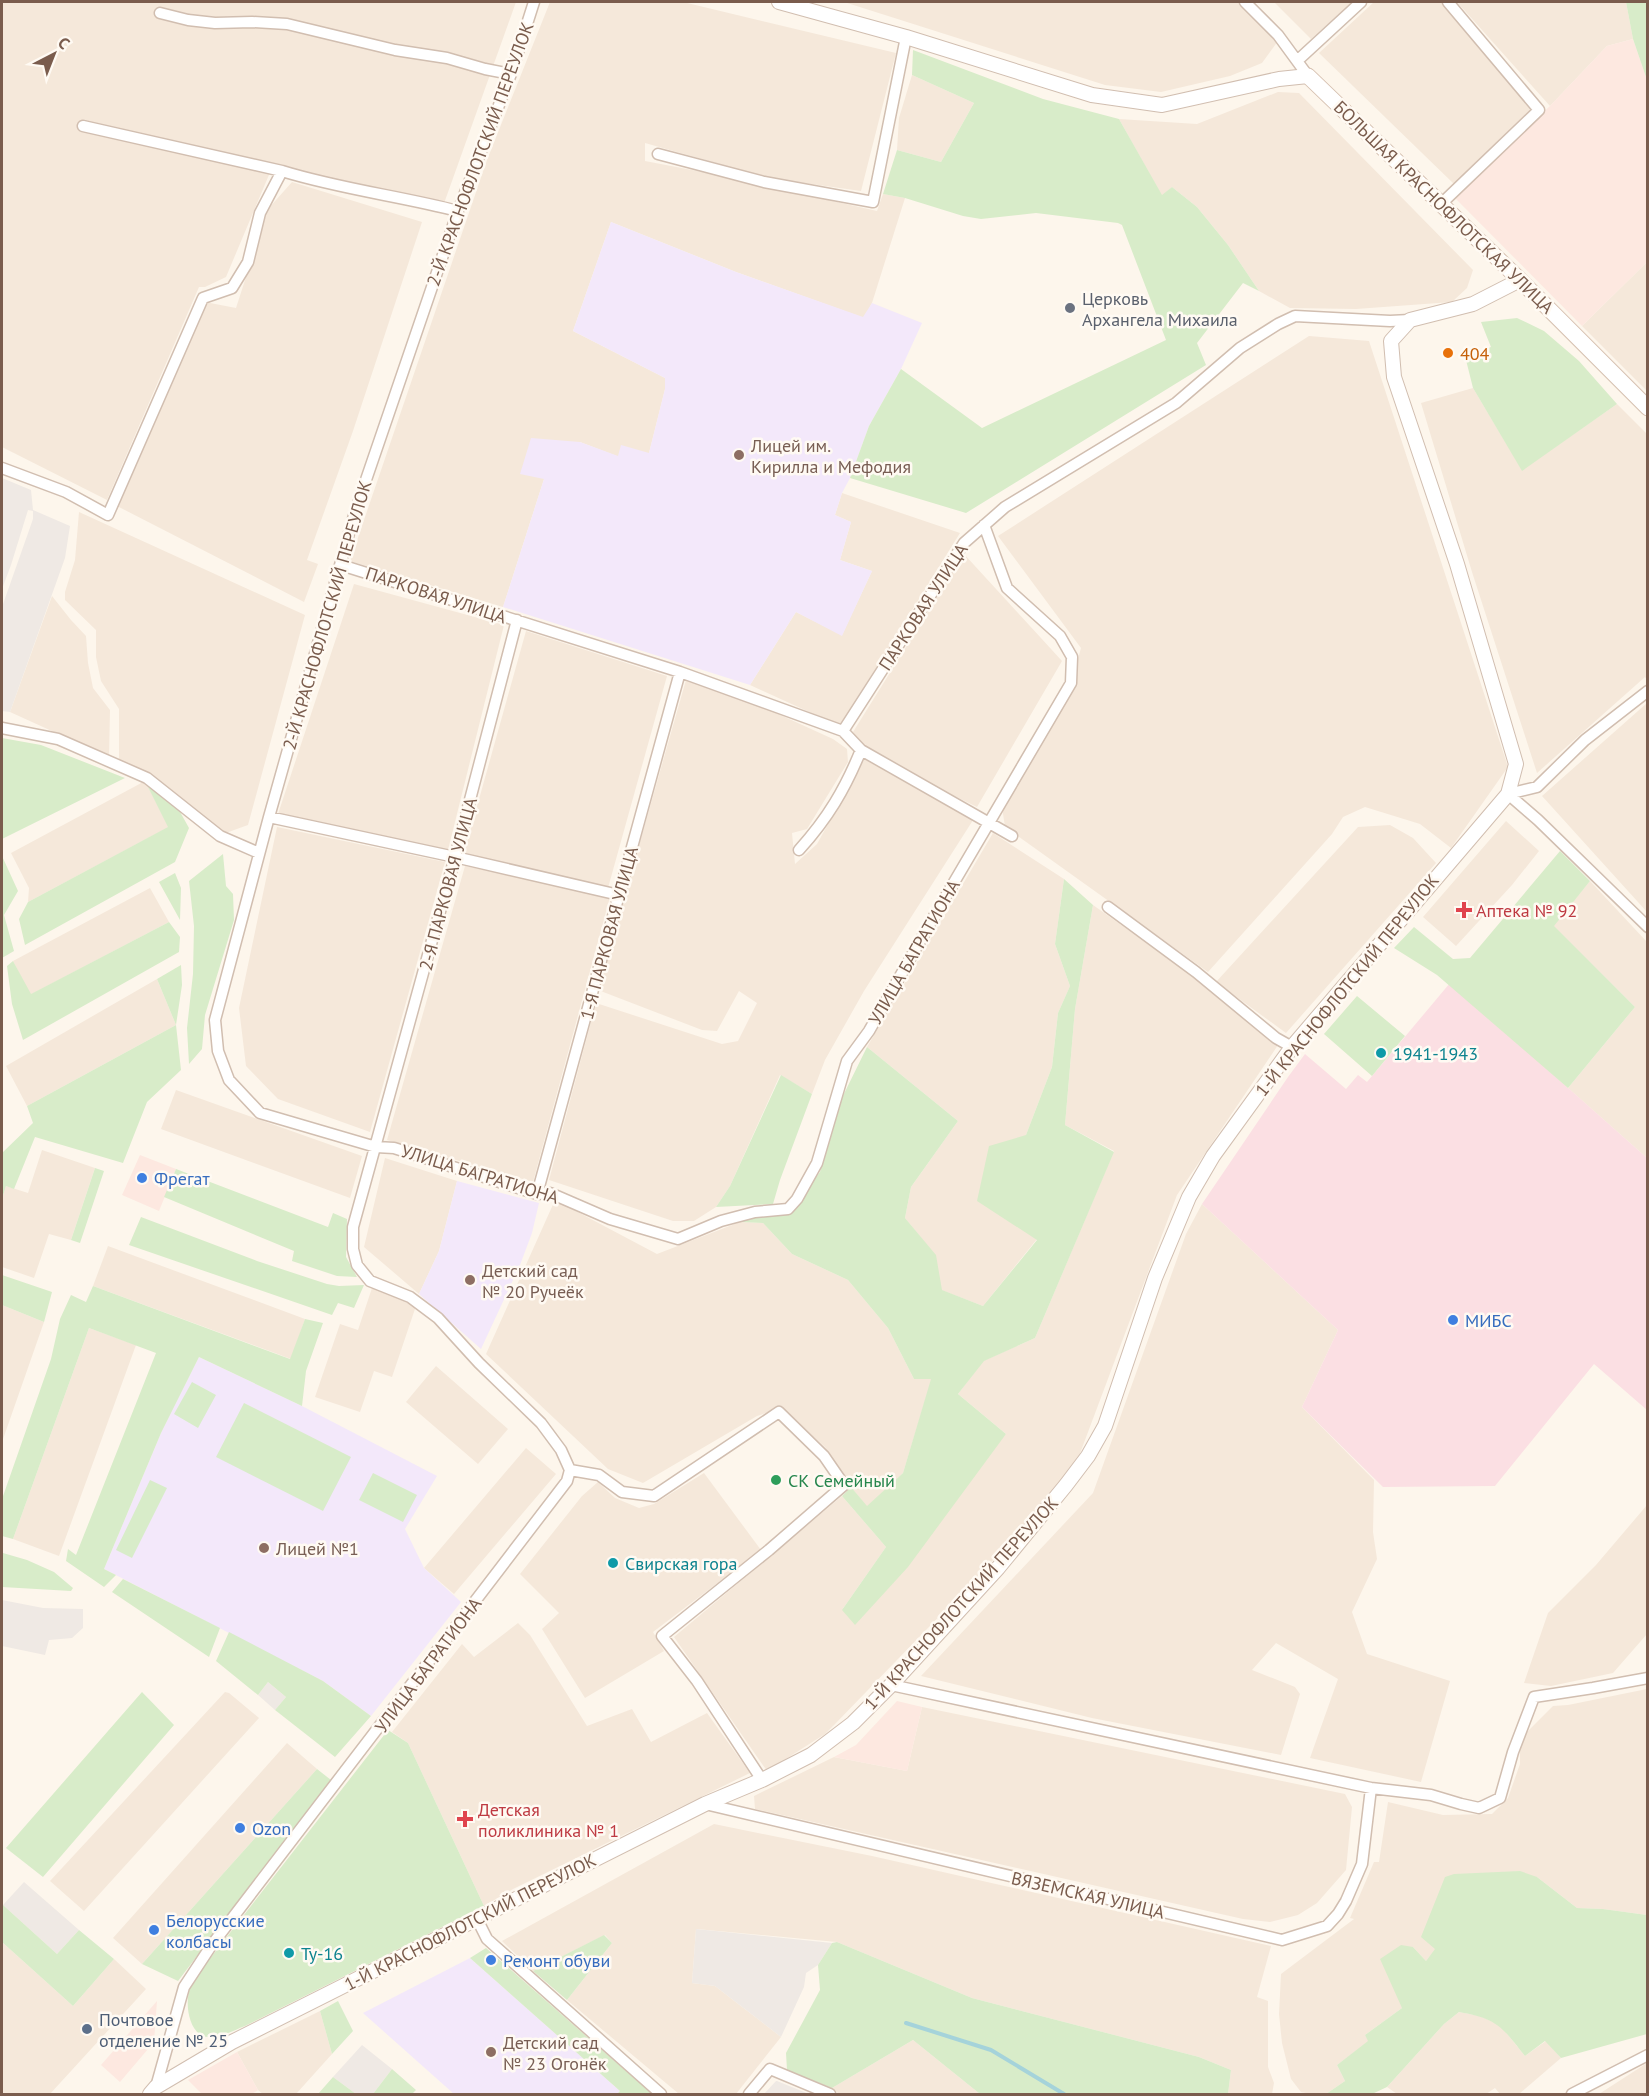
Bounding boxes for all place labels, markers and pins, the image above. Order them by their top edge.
place label: Церковь Архангела Михаила [1082,287,1238,331]
marker: Церковь Архангела Михаила [1063,301,1077,315]
place label: 404 [1460,342,1490,365]
marker: 404 [1441,346,1455,360]
place label: Лицей им. Кирилла и Мефодия [750,434,911,478]
marker: Лицей им. Кирилла и Мефодия [732,448,746,462]
place label: Аптека № 92 [1476,899,1577,922]
marker: Аптека № 92 [1457,903,1471,917]
place label: 1941-1943 [1393,1042,1478,1065]
marker: 1941-1943 [1374,1046,1388,1060]
place label: Фрегат [154,1167,210,1190]
marker: Фрегат [135,1171,149,1185]
place label: Детский сад № 20 Ручеёк [482,1259,584,1303]
marker: Детский сад № 20 Ручеёк [463,1273,477,1287]
place label: МИБС [1465,1309,1512,1332]
marker: МИБС [1446,1313,1460,1327]
place label: СК Семейный [788,1469,895,1492]
marker: СК Семейный [769,1473,783,1487]
place label: Лицей №1 [275,1537,359,1560]
marker: Лицей №1 [257,1541,271,1555]
place label: Свирская гора [625,1552,738,1575]
marker: Свирская гора [606,1556,620,1570]
place label: Детская поликлиника № 1 [478,1798,619,1842]
marker: Детская поликлиника № 1 [456,1810,474,1828]
place label: Ozon [252,1817,291,1840]
marker: Ozon [233,1821,247,1835]
place label: Белорусские колбасы [166,1909,265,1953]
marker: Белорусские колбасы [147,1923,161,1937]
place label: Ту-16 [301,1942,343,1965]
marker: Ту-16 [282,1946,296,1960]
place label: Ремонт обуви [503,1949,610,1972]
marker: Ремонт обуви [484,1953,498,1967]
place label: Почтовое отделение № 25 [99,2008,228,2052]
marker: Почтовое отделение № 25 [80,2022,94,2036]
place label: Детский сад № 23 Огонёк [503,2031,607,2075]
marker: Детский сад № 23 Огонёк [484,2045,498,2059]

